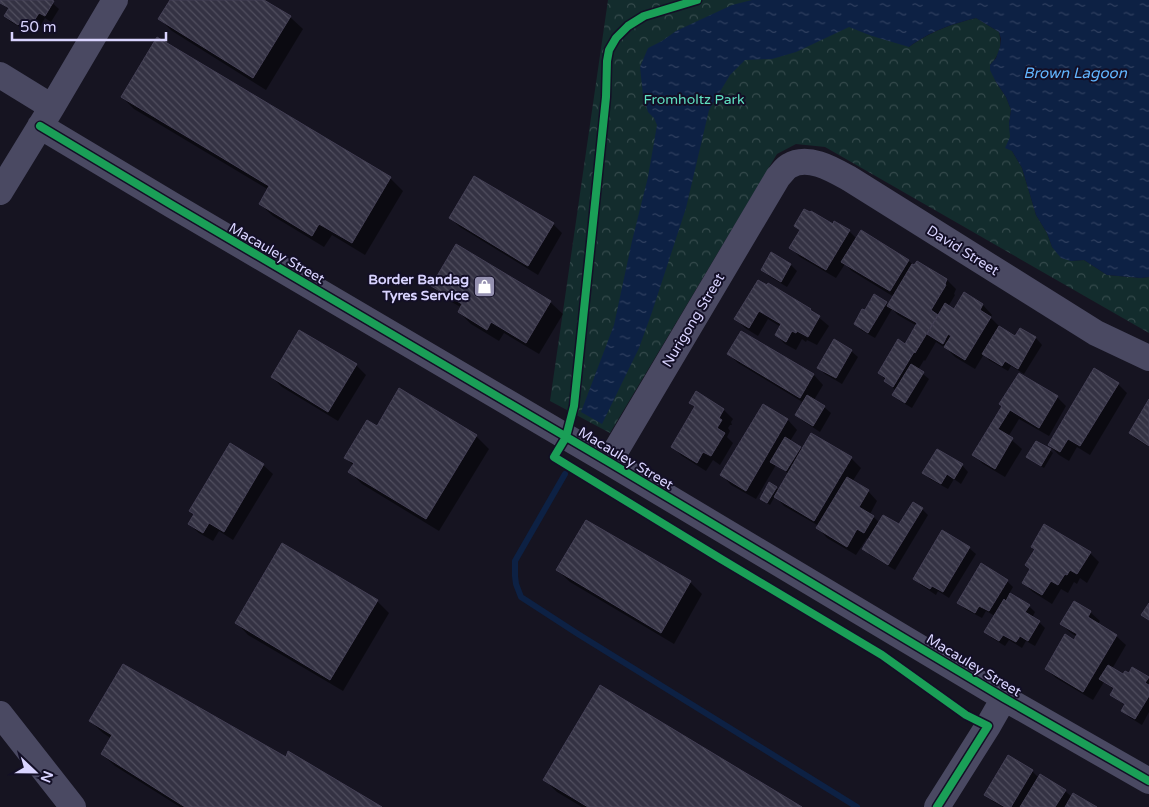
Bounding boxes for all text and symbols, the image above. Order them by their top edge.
scale bar [12,10,166,42]
text: 50 m [20,18,57,36]
water label: Brown Lagoon [1023,64,1128,82]
park label: Fromholtz Park [643,91,745,108]
street label: Macauley Street [226,219,328,288]
street label: David Street [924,222,1002,280]
street label: Nurigong Street [659,270,729,370]
place label: Border Bandag Tyres Service [368,271,469,304]
shop icon: Border Bandag Tyres Service [473,275,497,299]
street label: Macauley Street [575,423,677,494]
street label: Macauley Street [923,630,1025,701]
north arrow [10,747,60,797]
text: N [37,768,57,785]

